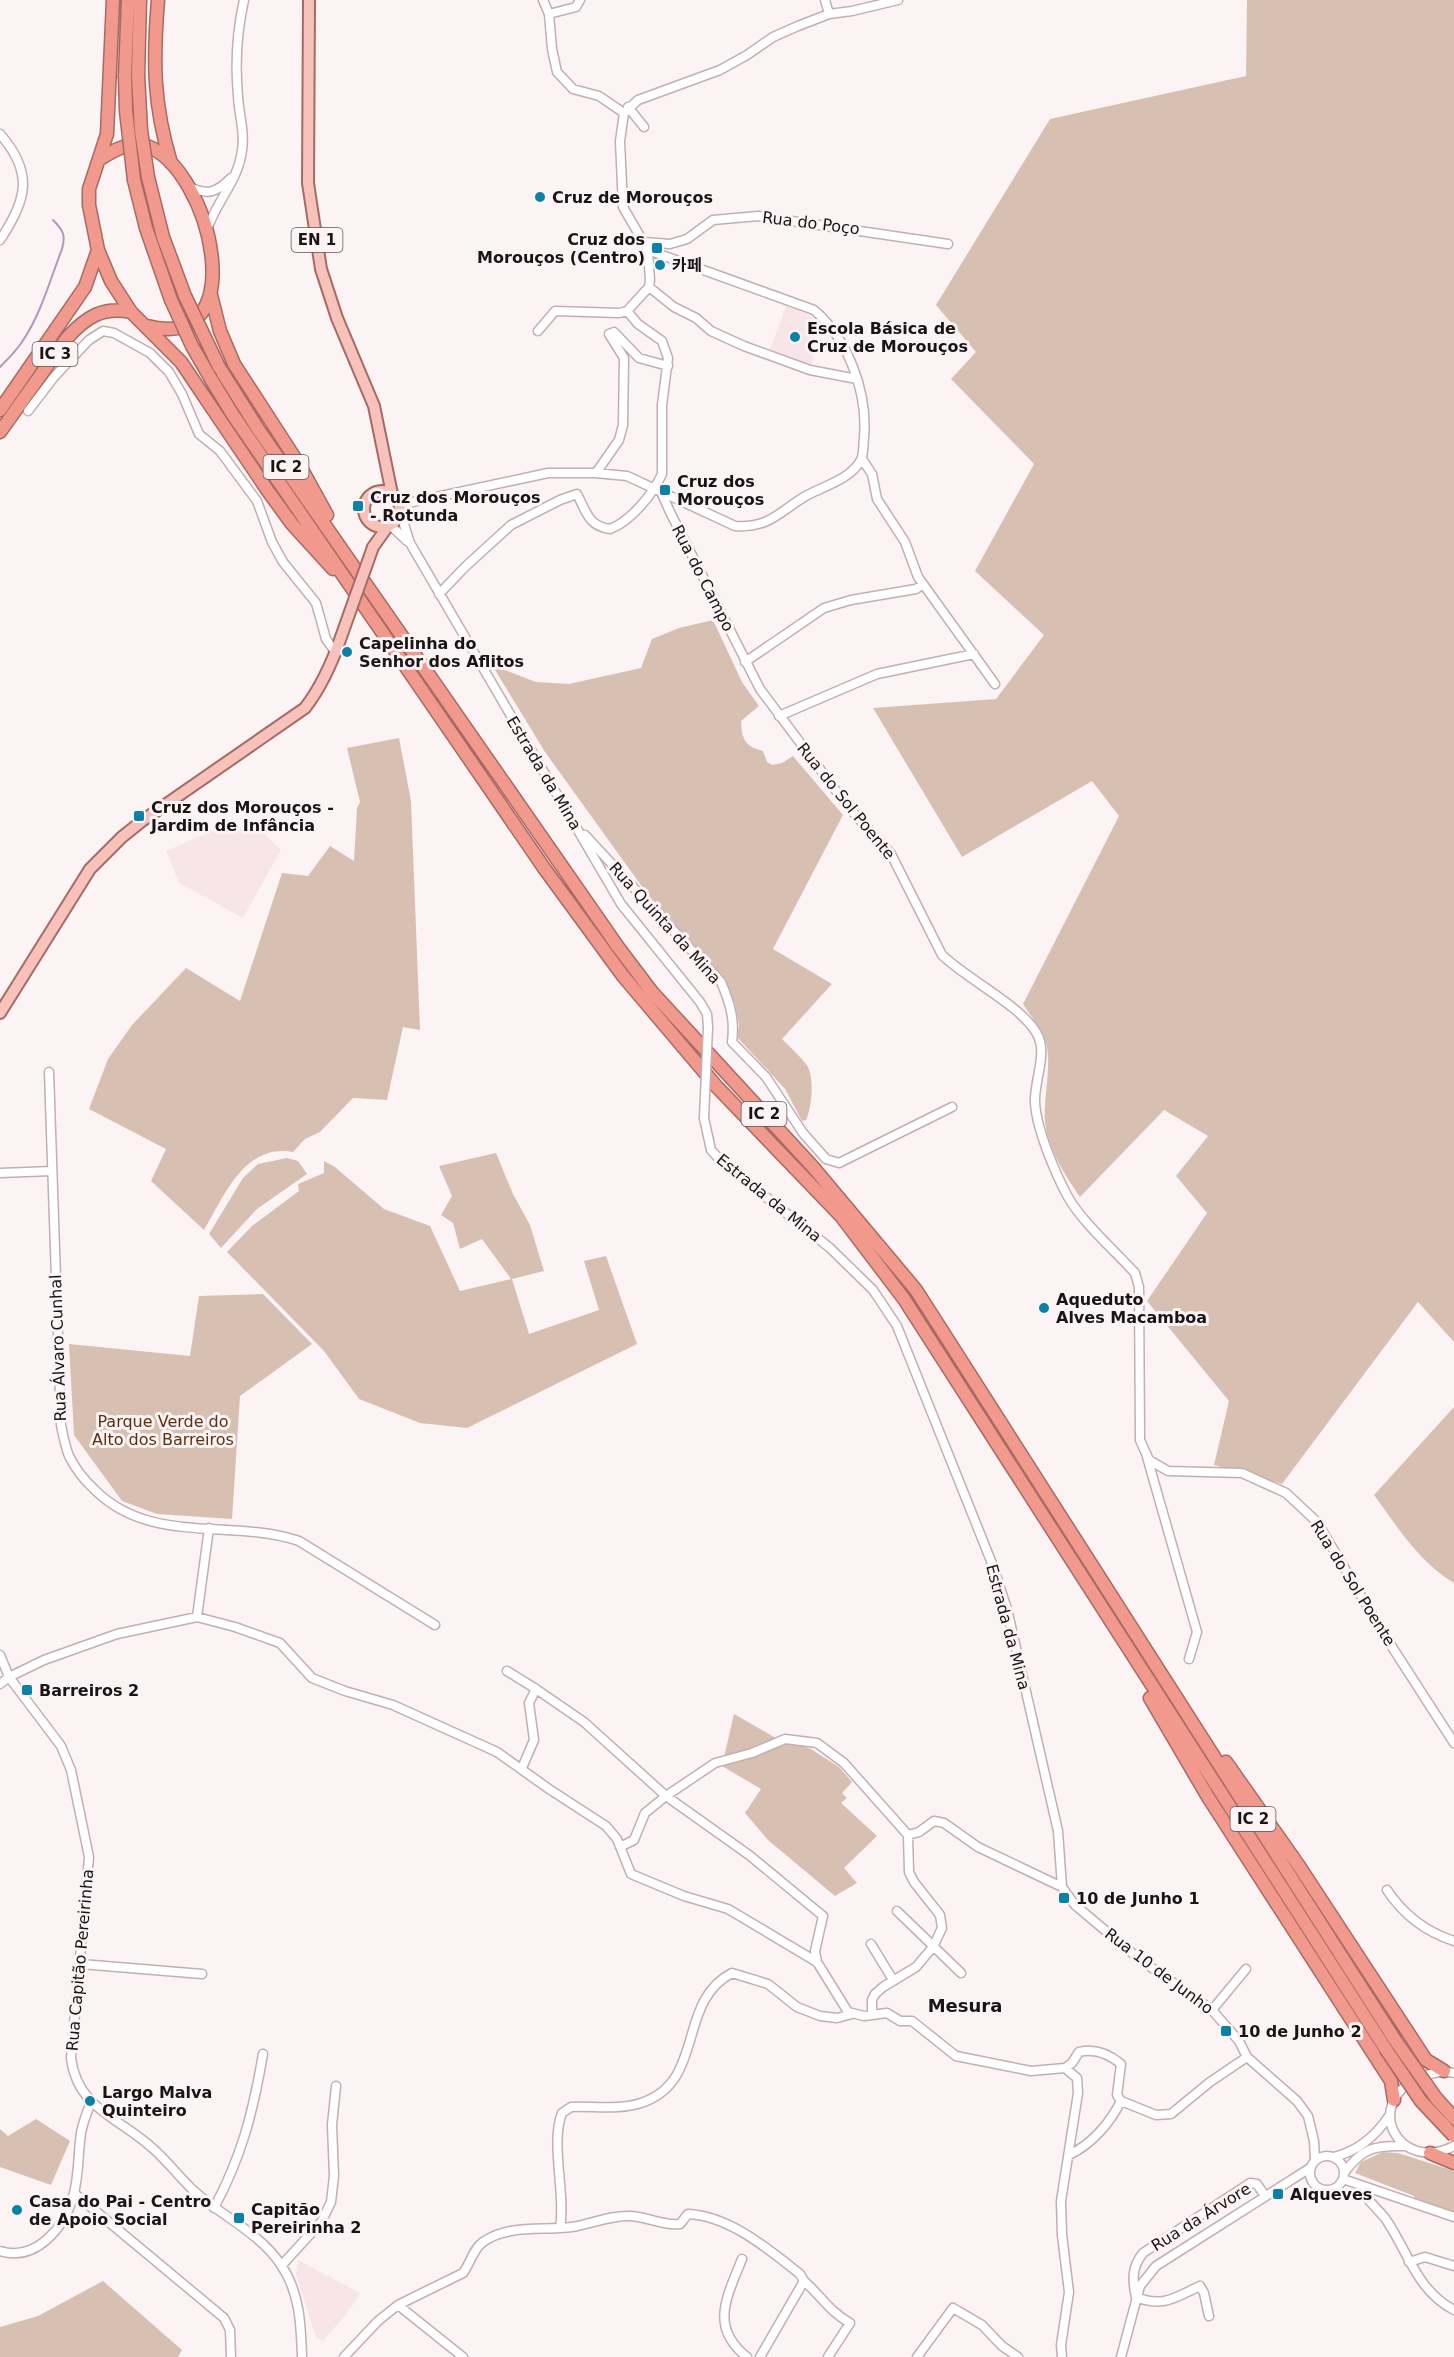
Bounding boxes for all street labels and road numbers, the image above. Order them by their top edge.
street label: Rua do Poço [761,208,861,238]
road number: EN 1 [292,228,342,252]
road number: IC 3 [32,342,78,366]
road number: IC 2 [264,455,308,479]
street label: Rua do Campo [668,522,738,634]
street label: Estrada da Mina [503,713,585,833]
street label: Rua do Sol Poente [793,739,899,863]
street label: Rua Quinta da Mina [605,858,725,988]
road number: IC 2 [742,1102,786,1126]
street label: Estrada da Mina [713,1150,825,1246]
street label: Rua Álvaro Cunhal [46,1274,70,1422]
street label: Rua do Sol Poente [1307,1517,1399,1649]
street label: Estrada da Mina [982,1562,1034,1692]
road number: IC 2 [1230,1807,1276,1831]
street label: Rua Capitão Pereirinha [63,1868,97,2052]
street label: Rua 10 de Junho [1101,1924,1217,2018]
street label: Rua da Árvore [1148,2179,1254,2255]

